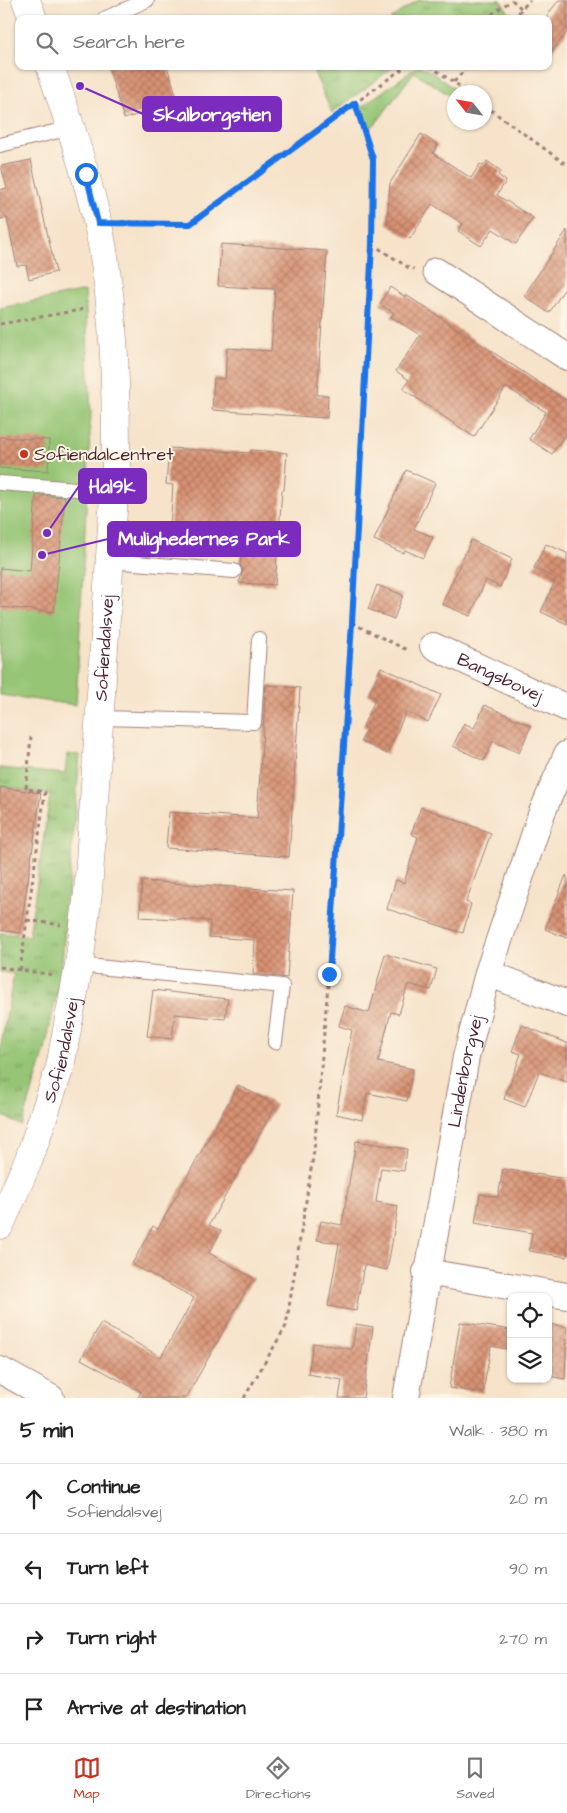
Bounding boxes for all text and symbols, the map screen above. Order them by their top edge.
search box [15,15,552,70]
icon: search [33,29,61,57]
text: Search here [73,29,185,56]
north arrow [447,85,492,130]
callout: Skalborgstien [143,97,281,131]
text: Skalborgstien [152,102,272,130]
route start [75,163,98,186]
place label: Sofiendalcentret [34,442,174,467]
marker: Sofiendalcentret [18,448,30,460]
callout: Hal9k [79,469,146,503]
text: Hal9k [89,474,136,501]
callout: Mulighedernes Park [108,522,300,556]
text: Mulighedernes Park [118,526,290,554]
street label: Sofiendalsvej [88,593,120,702]
street label: Bangsbovej [453,646,548,708]
route end [318,963,341,986]
street label: Sofiendalsvej [37,995,85,1105]
street label: Lindenborgvej [441,1012,489,1129]
map controls [507,1293,552,1383]
button: locate [507,1293,552,1338]
button: layers [507,1338,552,1383]
text: 5 min [20,1416,73,1445]
text: Walk · 380 m [449,1420,547,1442]
text: Continue [67,1474,141,1501]
icon: ahead [20,1485,48,1513]
text: 20 m [509,1488,547,1510]
text: Sofiendalsvej [67,1501,162,1523]
icon: left [20,1555,48,1583]
text: Turn left [67,1555,148,1582]
text: 90 m [509,1558,547,1580]
icon: right [20,1625,48,1653]
text: Turn right [67,1625,156,1652]
text: 270 m [499,1628,547,1650]
icon: arrive [20,1695,48,1723]
text: Arrive at destination [67,1695,246,1722]
tab: Map [73,1754,101,1804]
tab: Directions [246,1754,311,1804]
tab: Saved [456,1754,494,1804]

